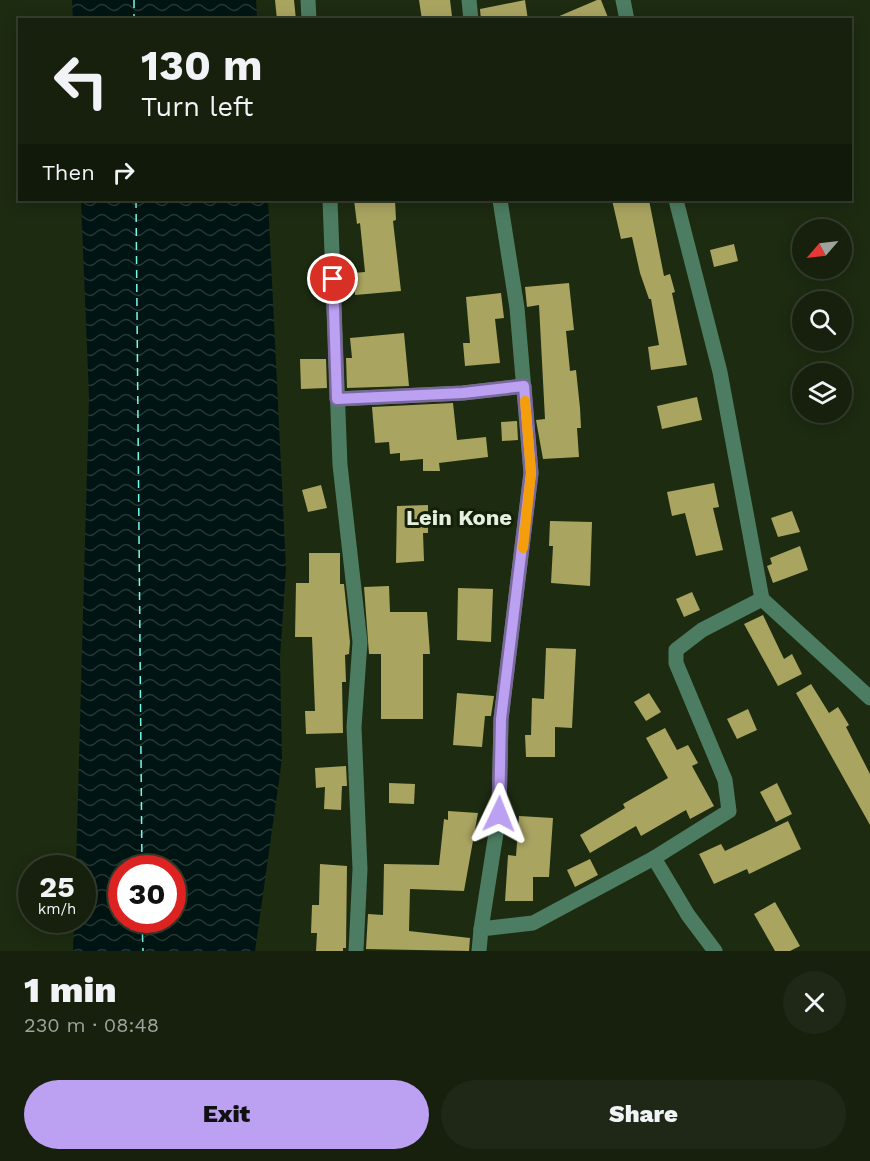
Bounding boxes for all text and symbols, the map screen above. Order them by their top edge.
text: 130 m [141,41,263,90]
icon: left [42,42,120,120]
text: Turn left [141,91,253,123]
icon: right [107,156,140,189]
text: Then [42,160,95,185]
north arrow [792,219,852,279]
map controls [792,219,852,423]
pin [307,253,358,304]
icon: arrive [316,262,349,295]
button: search [792,291,852,351]
button: layers [792,363,852,423]
district label: Lein Kone [406,505,512,530]
position arrow [467,782,531,846]
speed limit sign: 30 [108,855,186,933]
text: 25 [39,869,75,904]
text: km/h [38,900,76,918]
text: 1 min [24,969,117,1011]
button: close [783,971,846,1034]
text: 230 m · 08:48 [24,1013,159,1037]
button: Exit [24,1080,429,1149]
button: Share [441,1080,846,1149]

